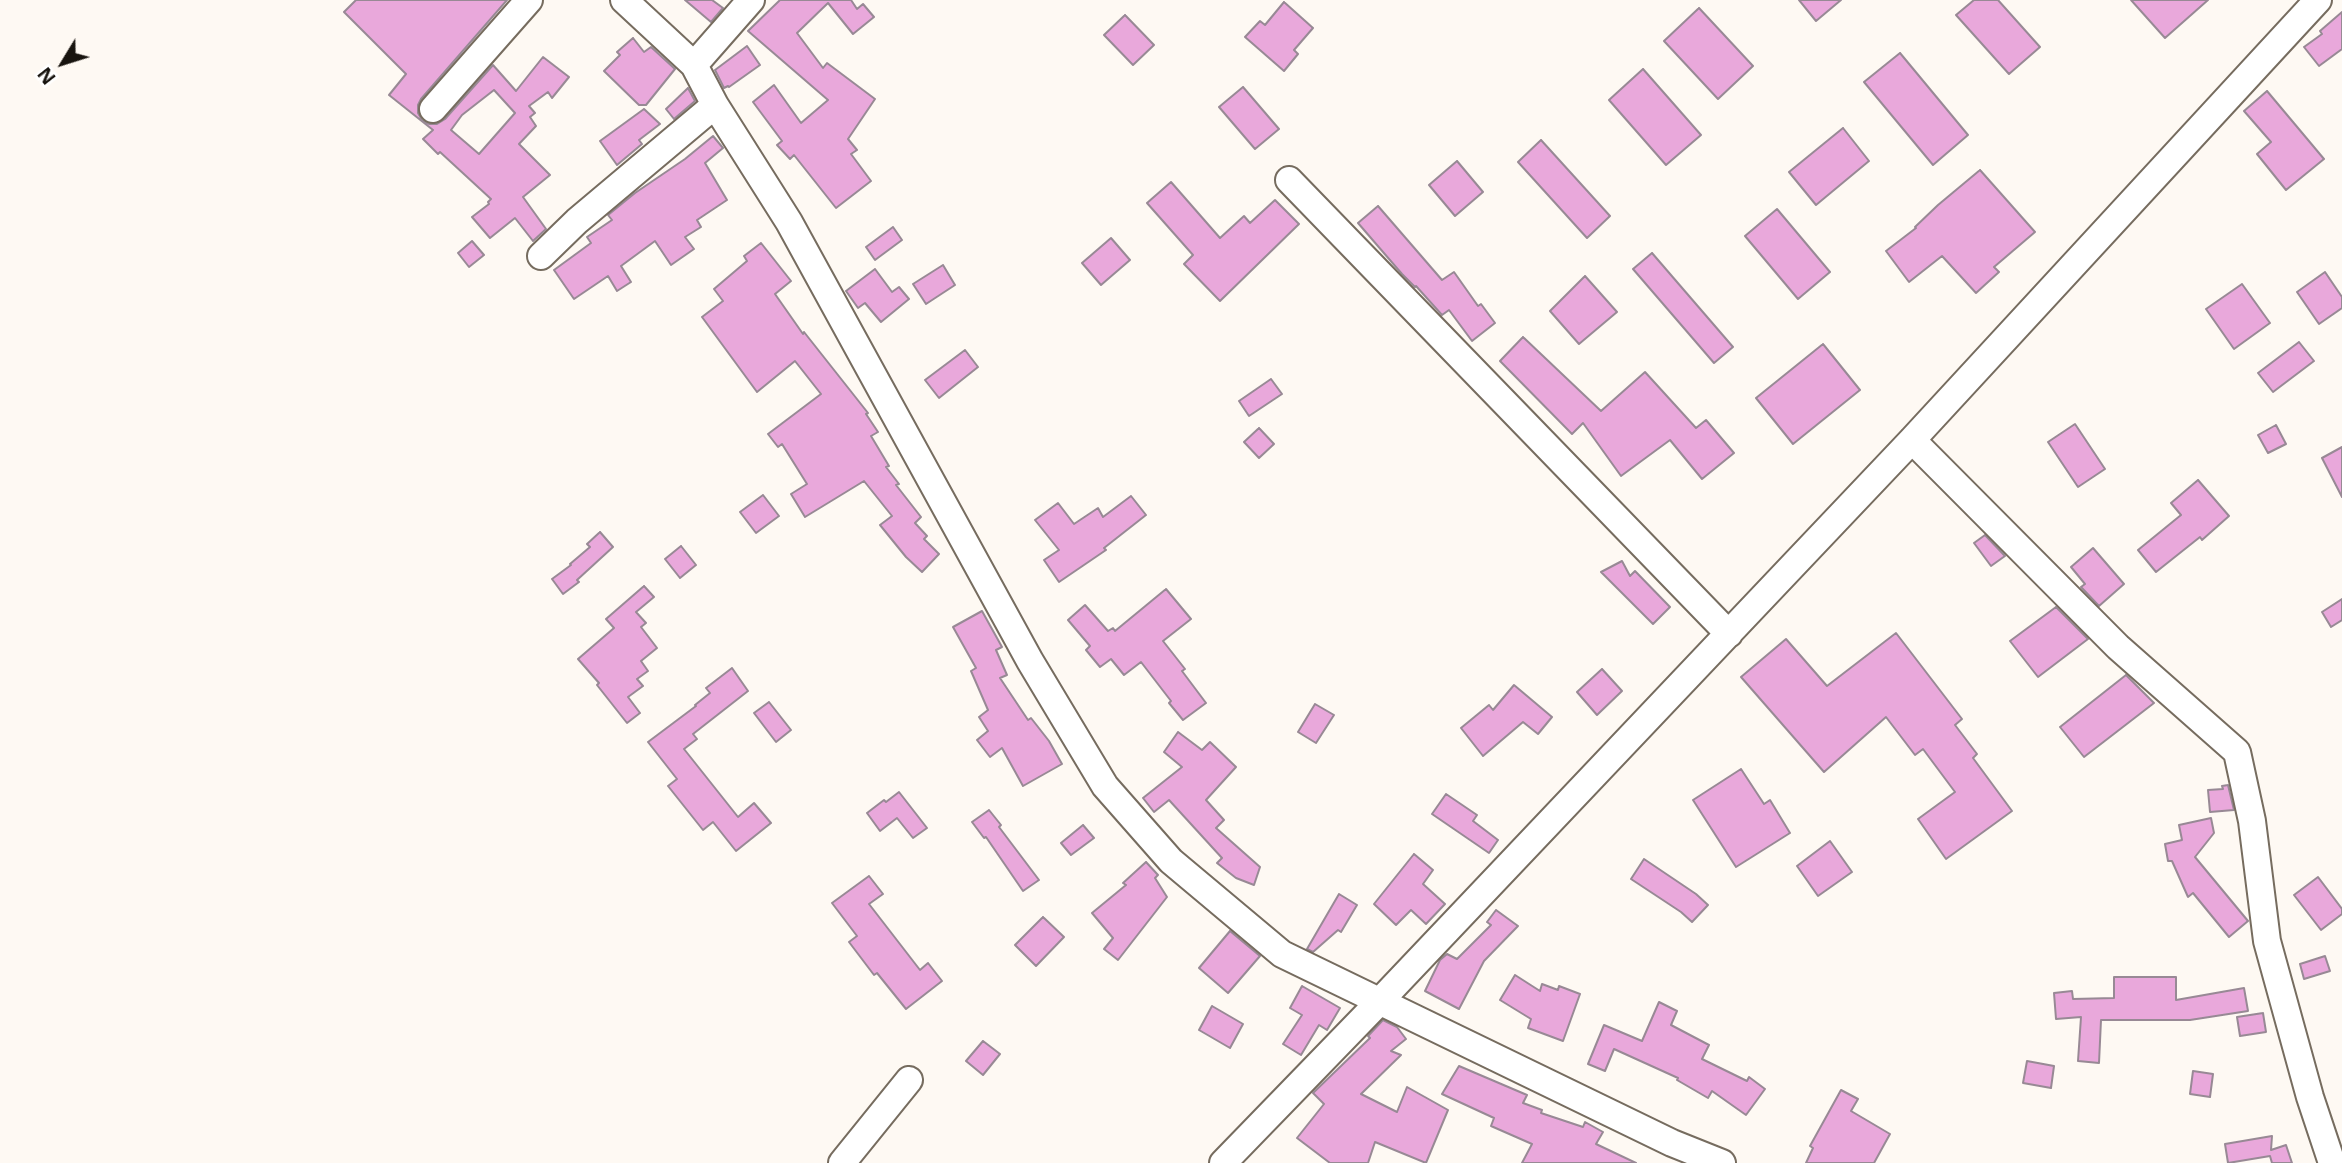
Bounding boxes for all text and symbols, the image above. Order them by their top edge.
north arrow [28,28,98,98]
text: N [31,62,61,90]

